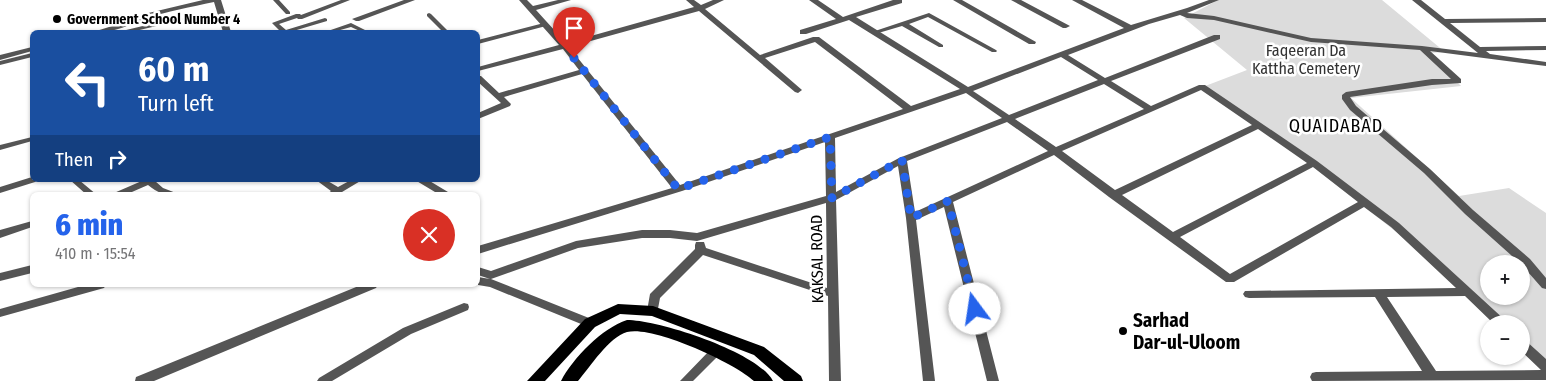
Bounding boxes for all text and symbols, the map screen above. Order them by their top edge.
pin [553,7,595,58]
place label: Government School Number 4 [67,11,240,28]
marker: Government School Number 4 [51,13,63,25]
icon: arrive [560,14,588,42]
park label: Faqeeran Da Kattha Cemetery [1252,41,1361,78]
text: 60 m [138,48,209,90]
icon: left [55,50,120,115]
text: Turn left [138,90,214,117]
district label: QUAIDABAD [1289,115,1383,137]
icon: right [103,145,131,173]
text: Then [55,148,93,171]
text: 6 min [55,207,123,243]
button: close [403,209,455,261]
street label: KAKSAL ROAD [807,215,827,303]
text: 410 m · 15:54 [55,244,136,263]
map controls [1480,255,1530,365]
button: + [1480,255,1530,305]
position arrow [948,282,1000,334]
place label: Sarhad Dar-ul-Uloom [1133,309,1240,354]
button: − [1480,315,1530,365]
marker: Sarhad Dar-ul-Uloom [1117,325,1129,337]

